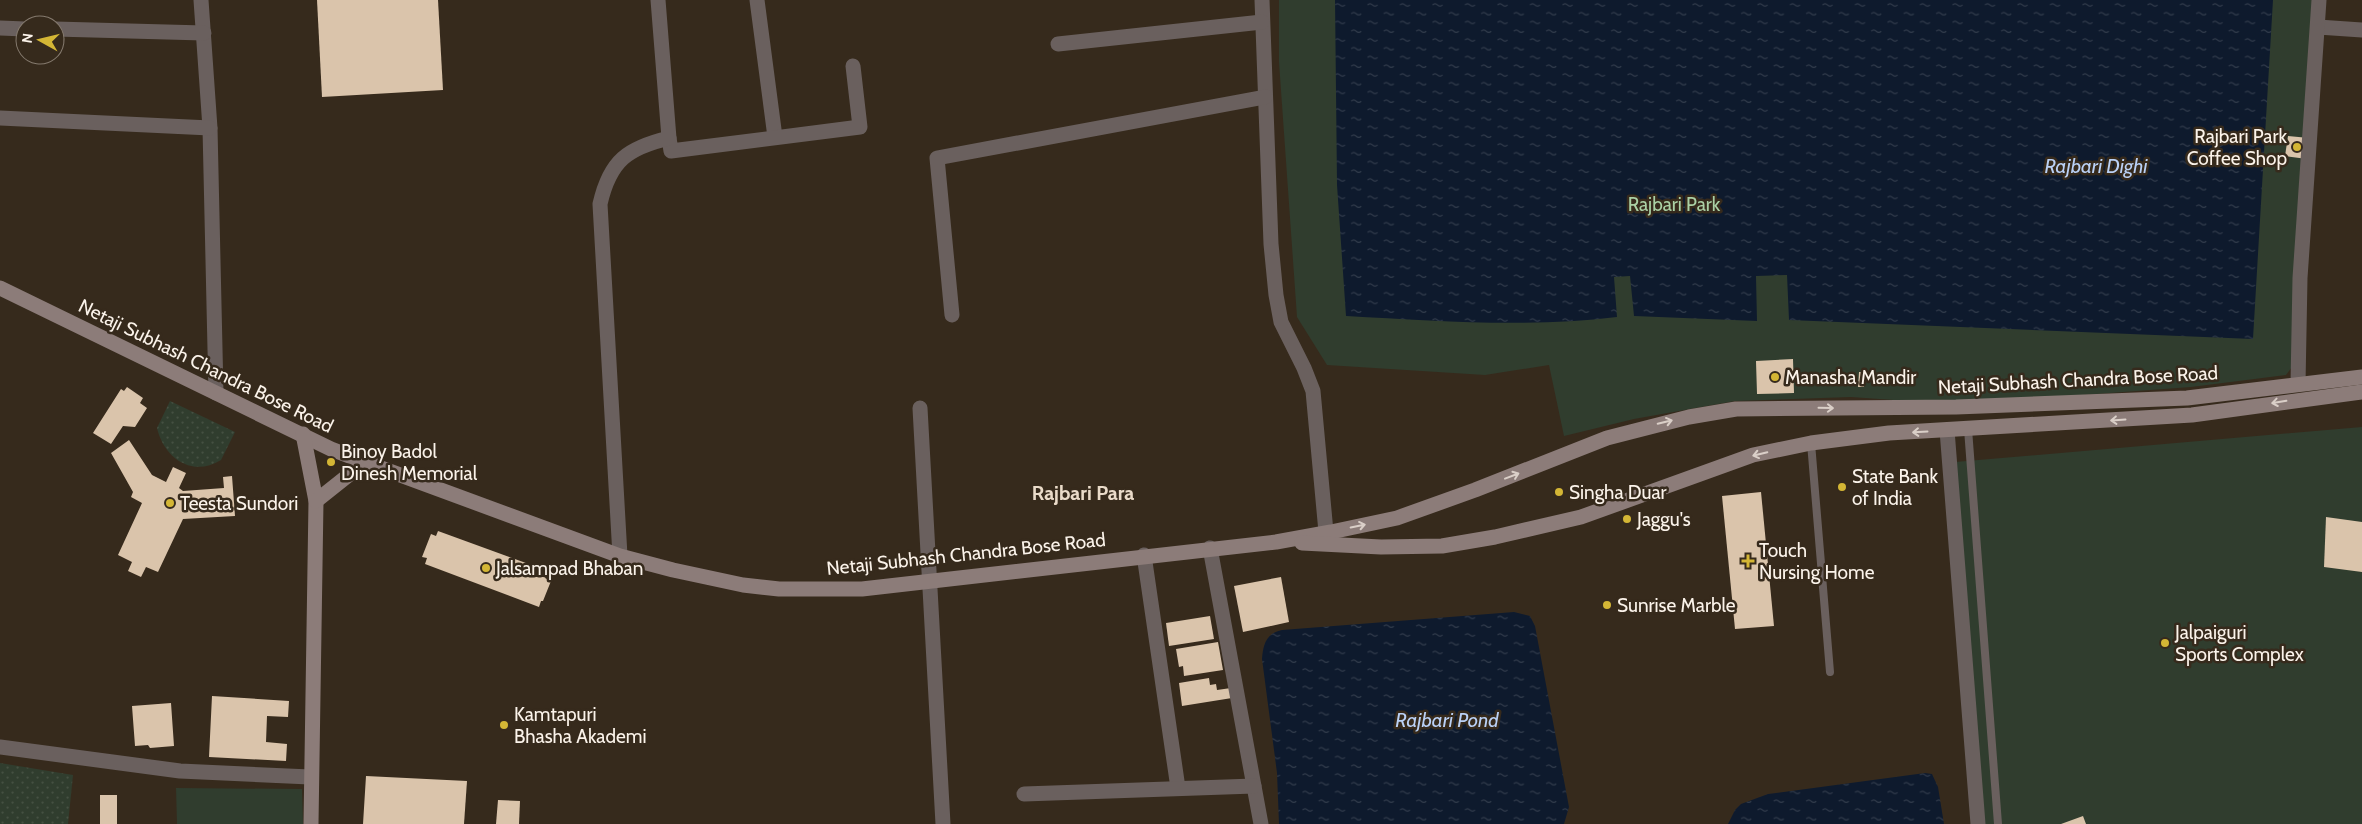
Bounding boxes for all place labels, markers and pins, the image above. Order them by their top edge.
place label: Rajbari Park Coffee Shop [2187,125,2287,170]
marker: Rajbari Park Coffee Shop [2291,141,2303,153]
place label: Manasha Mandir [1785,366,1916,389]
marker: Manasha Mandir [1769,371,1781,383]
place label: Binoy Badol Dinesh Memorial [341,440,478,485]
marker: Binoy Badol Dinesh Memorial [325,456,337,468]
place label: State Bank of India [1852,465,1939,510]
place label: Singha Duar [1569,481,1667,504]
marker: State Bank of India [1836,481,1848,493]
marker: Singha Duar [1553,486,1565,498]
place label: Teesta Sundori [180,492,298,515]
marker: Teesta Sundori [164,497,176,509]
place label: Jaggu's [1636,508,1691,531]
marker: Jaggu's [1621,513,1633,525]
place label: Touch Nursing Home [1759,539,1875,584]
marker: Touch Nursing Home [1741,554,1755,568]
place label: Jalsampad Bhaban [495,557,643,580]
marker: Jalsampad Bhaban [480,562,492,574]
place label: Sunrise Marble [1617,594,1736,617]
marker: Sunrise Marble [1601,599,1613,611]
place label: Jalpaiguri Sports Complex [2174,621,2304,666]
marker: Jalpaiguri Sports Complex [2159,637,2171,649]
place label: Kamtapuri Bhasha Akademi [514,703,646,748]
marker: Kamtapuri Bhasha Akademi [498,719,510,731]

